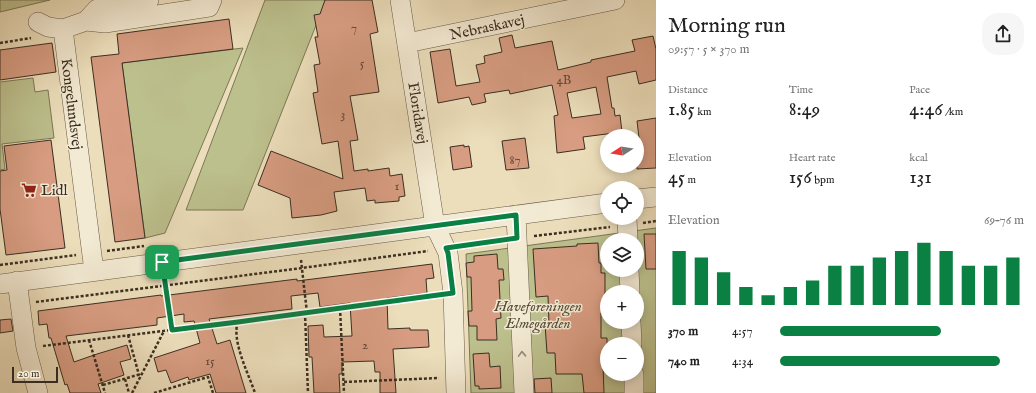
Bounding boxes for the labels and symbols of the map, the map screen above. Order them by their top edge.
street label: Nebraskavej [448,10,526,45]
house number: 7 [351,20,357,37]
house number: 5 [360,55,365,72]
street label: Kongelundsvej [56,57,87,151]
house number: 4B [557,72,572,89]
street label: Floridavej [403,81,432,145]
house number: 3 [341,106,346,123]
north arrow [600,129,644,173]
house number: 87 [509,152,521,169]
house number: 1 [395,178,400,195]
supermarket icon: Lidl [20,181,38,199]
place label: Lidl [41,181,69,200]
pin [145,245,179,279]
park label: Haveforeningen Elmegården [493,297,582,334]
house number: 2 [362,337,368,354]
one-way arrow [518,351,526,357]
house number: 15 [205,353,215,370]
scale bar [12,365,58,384]

